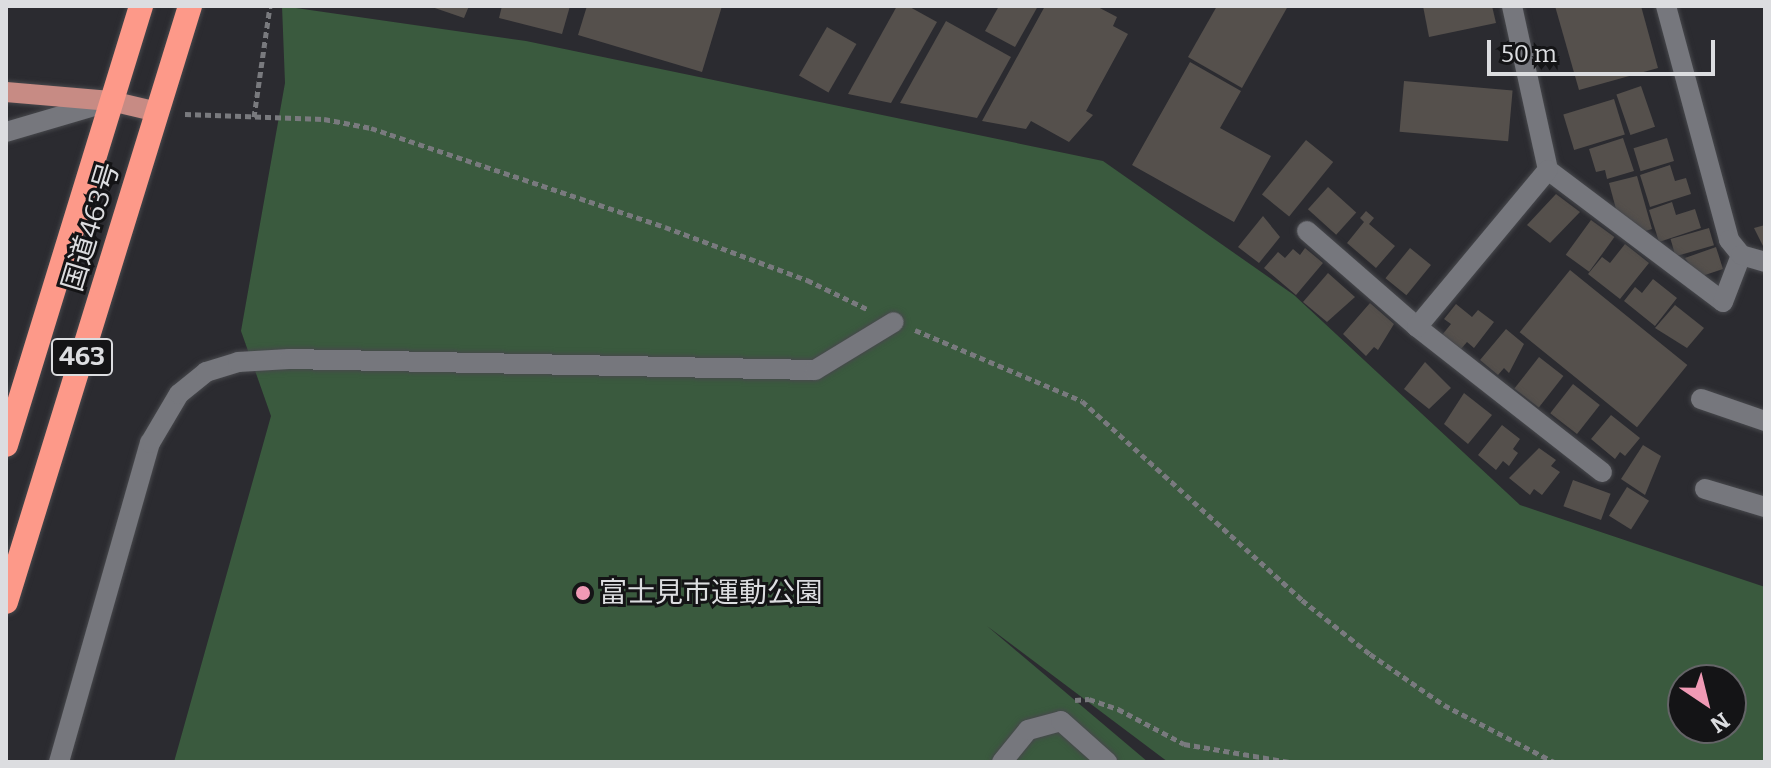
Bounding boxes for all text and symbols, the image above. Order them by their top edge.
scale bar [1491,24,1719,74]
text: 50 m [1501,40,1557,68]
street label: 国道463号 [56,159,126,295]
road number: 463 [50,335,114,379]
place label: 富士見市運動公園 [599,576,823,610]
marker: 富士見市運動公園 [574,584,592,602]
north arrow [1667,664,1747,744]
text: N [1705,706,1735,738]

